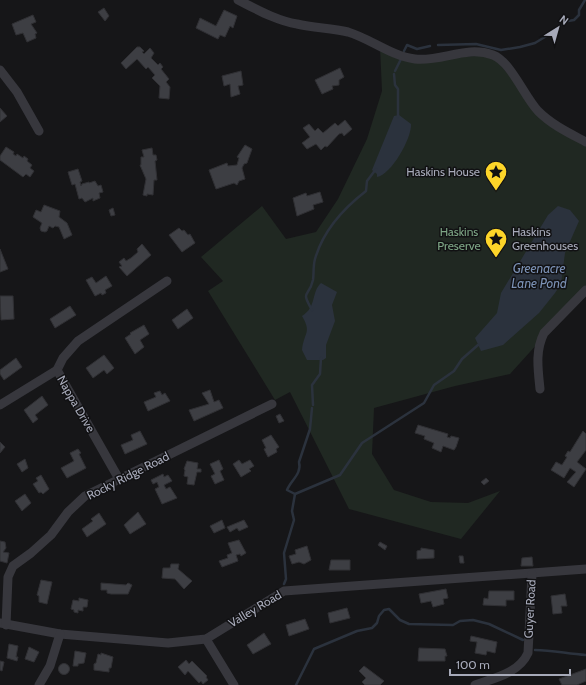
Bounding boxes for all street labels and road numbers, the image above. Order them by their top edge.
street label: Nappa Drive [54,373,99,435]
street label: Rocky Ridge Road [84,448,171,503]
street label: Guyer Road [520,579,539,639]
street label: Valley Road [226,587,284,630]

